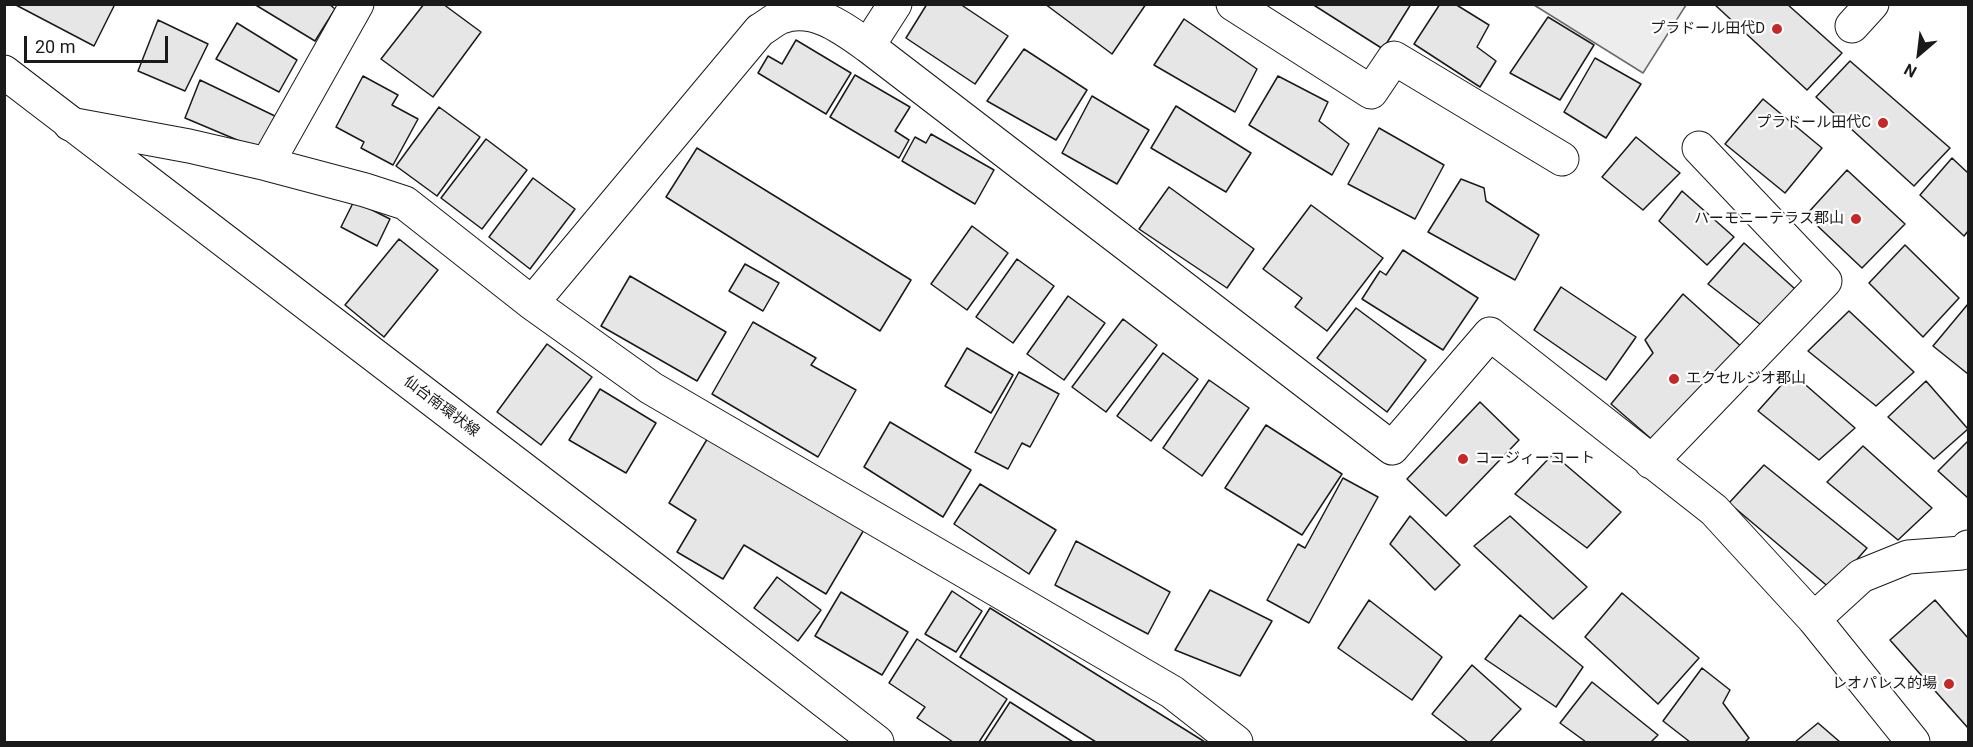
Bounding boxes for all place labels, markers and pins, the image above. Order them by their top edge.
place label: プラドール田代D [1650,20,1765,38]
marker: プラドール田代D [1770,22,1784,36]
place label: プラドール田代C [1756,114,1871,132]
marker: プラドール田代C [1876,116,1890,130]
place label: ハーモニーテラス郡山 [1694,210,1844,228]
marker: ハーモニーテラス郡山 [1849,212,1863,226]
place label: エクセルジオ郡山 [1686,370,1806,388]
marker: エクセルジオ郡山 [1667,372,1681,386]
place label: コージィーコート [1475,450,1595,468]
marker: コージィーコート [1456,452,1470,466]
place label: レオパレス的場 [1832,675,1937,693]
marker: レオパレス的場 [1942,677,1956,691]

